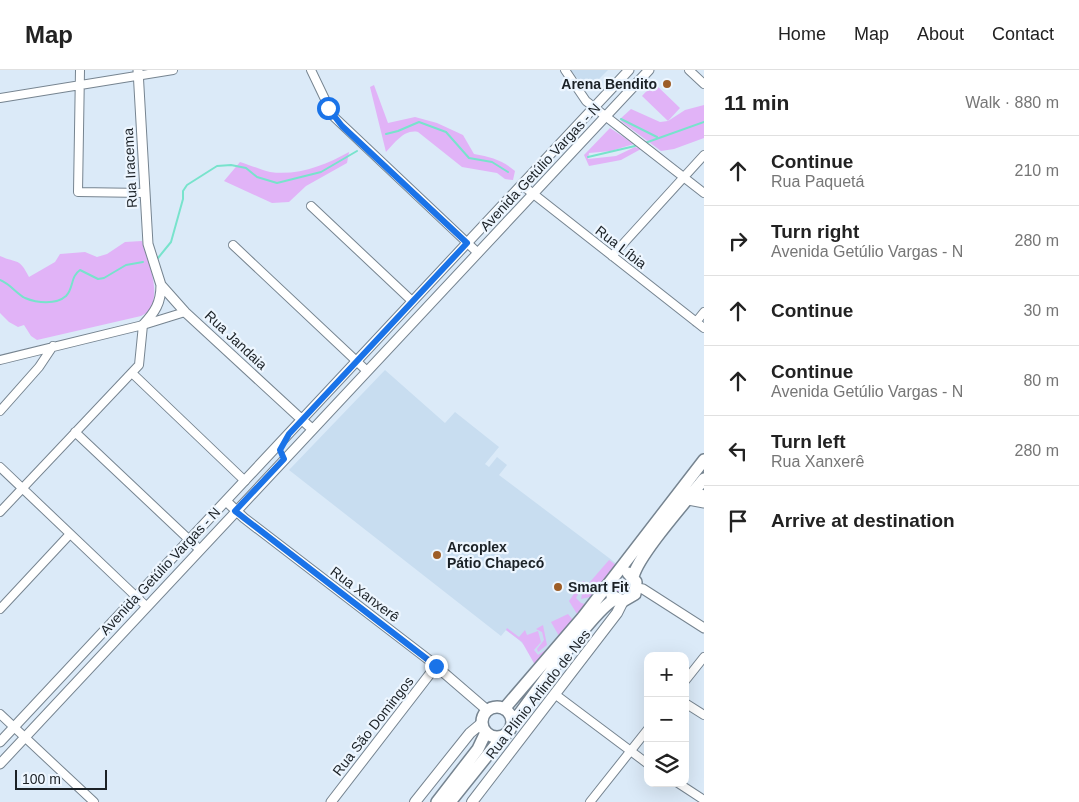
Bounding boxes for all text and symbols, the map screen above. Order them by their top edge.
text: Map [25,21,73,48]
text: Home [778,24,826,44]
text: Map [854,24,889,44]
text: About [917,24,964,44]
text: Contact [992,24,1054,44]
place label: Arena Bendito [561,76,657,92]
marker: Arena Bendito [661,78,673,90]
text: 11 min [724,91,789,114]
text: Walk · 880 m [965,94,1059,111]
route start [317,97,340,120]
street label: Avenida Getúlio Vargas - N [477,100,603,234]
street label: Rua Iracema [120,127,140,208]
text: Continue [771,151,853,172]
icon: ahead [724,157,752,185]
text: 210 m [1015,162,1059,179]
text: Rua Paquetá [771,173,864,190]
text: Turn right [771,221,859,242]
street label: Rua Líbia [592,222,650,272]
icon: right [724,227,752,255]
text: 280 m [1015,232,1059,249]
text: Avenida Getúlio Vargas - N [771,243,963,260]
icon: ahead [724,297,752,325]
text: Continue [771,300,853,321]
text: 30 m [1023,302,1059,319]
street label: Rua Jandaia [202,307,270,373]
text: Continue [771,361,853,382]
icon: ahead [724,367,752,395]
text: 80 m [1023,372,1059,389]
text: Avenida Getúlio Vargas - N [771,383,963,400]
text: Turn left [771,431,846,452]
icon: left [724,437,752,465]
text: 280 m [1015,442,1059,459]
text: Rua Xanxerê [771,453,864,470]
street label: Avenida Getúlio Vargas - N [97,504,223,638]
icon: arrive [724,507,752,535]
text: Arrive at destination [771,510,955,531]
place label: Arcoplex Pátio Chapecó [447,539,544,571]
marker: Arcoplex Pátio Chapecó [431,549,443,561]
street label: Rua Xanxerê [328,563,403,625]
place label: Smart Fit [568,579,629,595]
marker: Smart Fit [552,581,564,593]
street label: Rua Plínio Arlindo de Nes [483,626,593,762]
map controls [644,652,689,787]
button: + [644,652,689,697]
route end [425,655,448,678]
street label: Rua São Domingos [329,673,417,779]
button: − [644,697,689,742]
button: layers [644,742,689,787]
scale bar [15,767,108,790]
text: 100 m [22,771,61,787]

